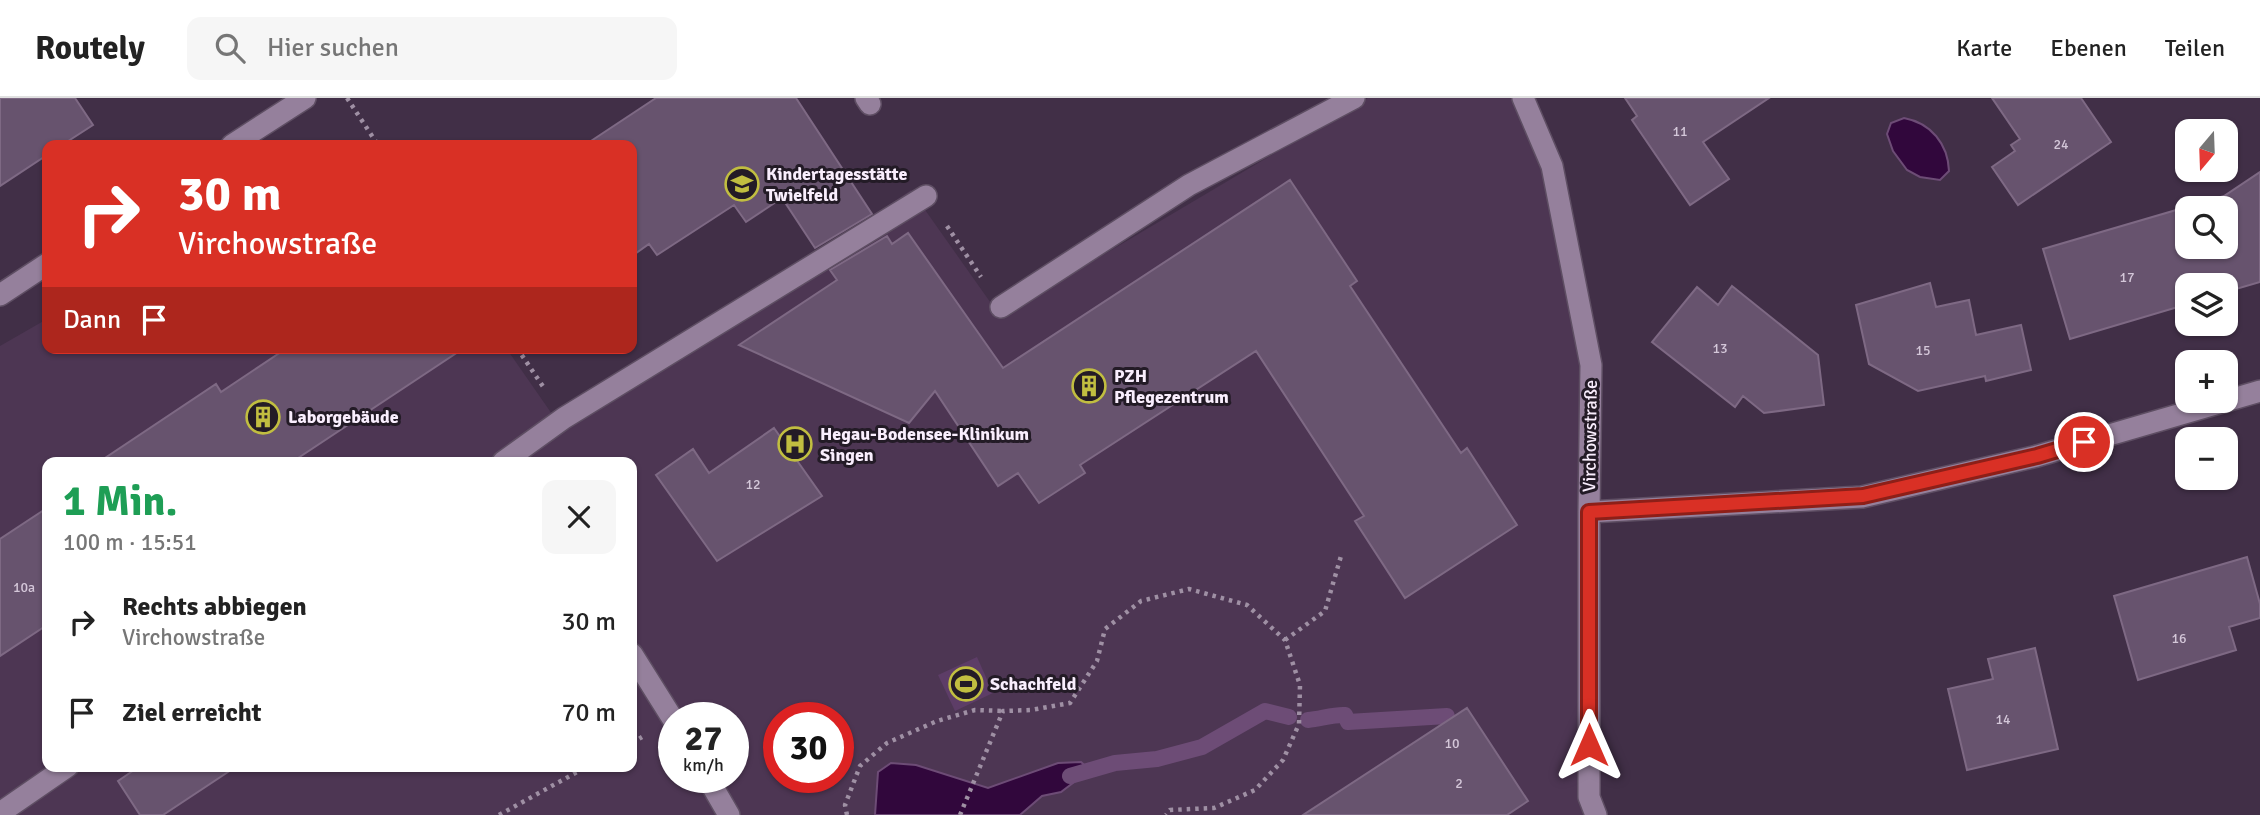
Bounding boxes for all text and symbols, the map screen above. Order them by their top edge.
search box [187,17,677,80]
text: Routely [35,28,145,69]
icon: search [211,29,249,67]
text: Hier suchen [267,32,399,64]
text: Karte [1956,33,2012,63]
text: Ebenen [2050,33,2127,63]
text: Teilen [2165,33,2225,63]
north arrow [2175,119,2238,182]
map controls [2175,119,2238,490]
house number: 11 [1672,123,1688,140]
house number: 24 [2053,136,2069,153]
place label: Kindertagesstätte Twielfeld [766,163,907,206]
text: 30 m [178,164,281,224]
school or university icon: Kindertagesstätte Twielfeld [723,165,761,203]
icon: right [63,168,154,259]
button: search [2175,196,2238,259]
text: Virchowstraße [178,224,377,263]
house number: 17 [2119,269,2135,286]
button: layers [2175,273,2238,336]
icon: arrive [135,301,173,339]
text: Dann [63,304,121,336]
house number: 13 [1712,340,1728,357]
house number: 15 [1915,342,1931,359]
button: + [2175,350,2238,413]
place label: PZH Pflegezentrum [1114,365,1229,408]
building icon: PZH Pflegezentrum [1070,367,1108,405]
street label: Virchowstraße [1578,380,1602,492]
building icon: Laborgebäude [244,398,282,436]
place label: Laborgebäude [288,406,399,428]
pin [2054,412,2114,472]
place label: Hegau-Bodensee-Klinikum Singen [820,423,1029,466]
icon: arrive [2065,423,2103,461]
hospital icon: Hegau-Bodensee-Klinikum Singen [776,425,814,463]
button: − [2175,427,2238,490]
text: 1 Min. [63,476,177,527]
house number: 12 [745,476,761,493]
button: close [542,480,616,554]
text: 100 m · 15:51 [63,528,197,557]
house number: 10a [13,579,35,596]
text: Rechts abbiegen [122,591,307,623]
icon: right [63,603,101,641]
text: 30 m [561,606,616,638]
text: Virchowstraße [122,623,265,652]
house number: 16 [2171,630,2187,647]
sports icon: Schachfeld [947,665,985,703]
place label: Schachfeld [990,673,1077,695]
icon: arrive [63,694,101,732]
text: Ziel erreicht [122,697,262,729]
text: 70 m [561,697,616,729]
speed limit sign: 30 [763,702,854,793]
position arrow [1552,708,1626,782]
house number: 14 [1995,711,2011,728]
text: 27 [685,717,722,760]
house number: 10 [1444,735,1460,752]
text: km/h [683,754,724,776]
house number: 2 [1455,775,1463,792]

